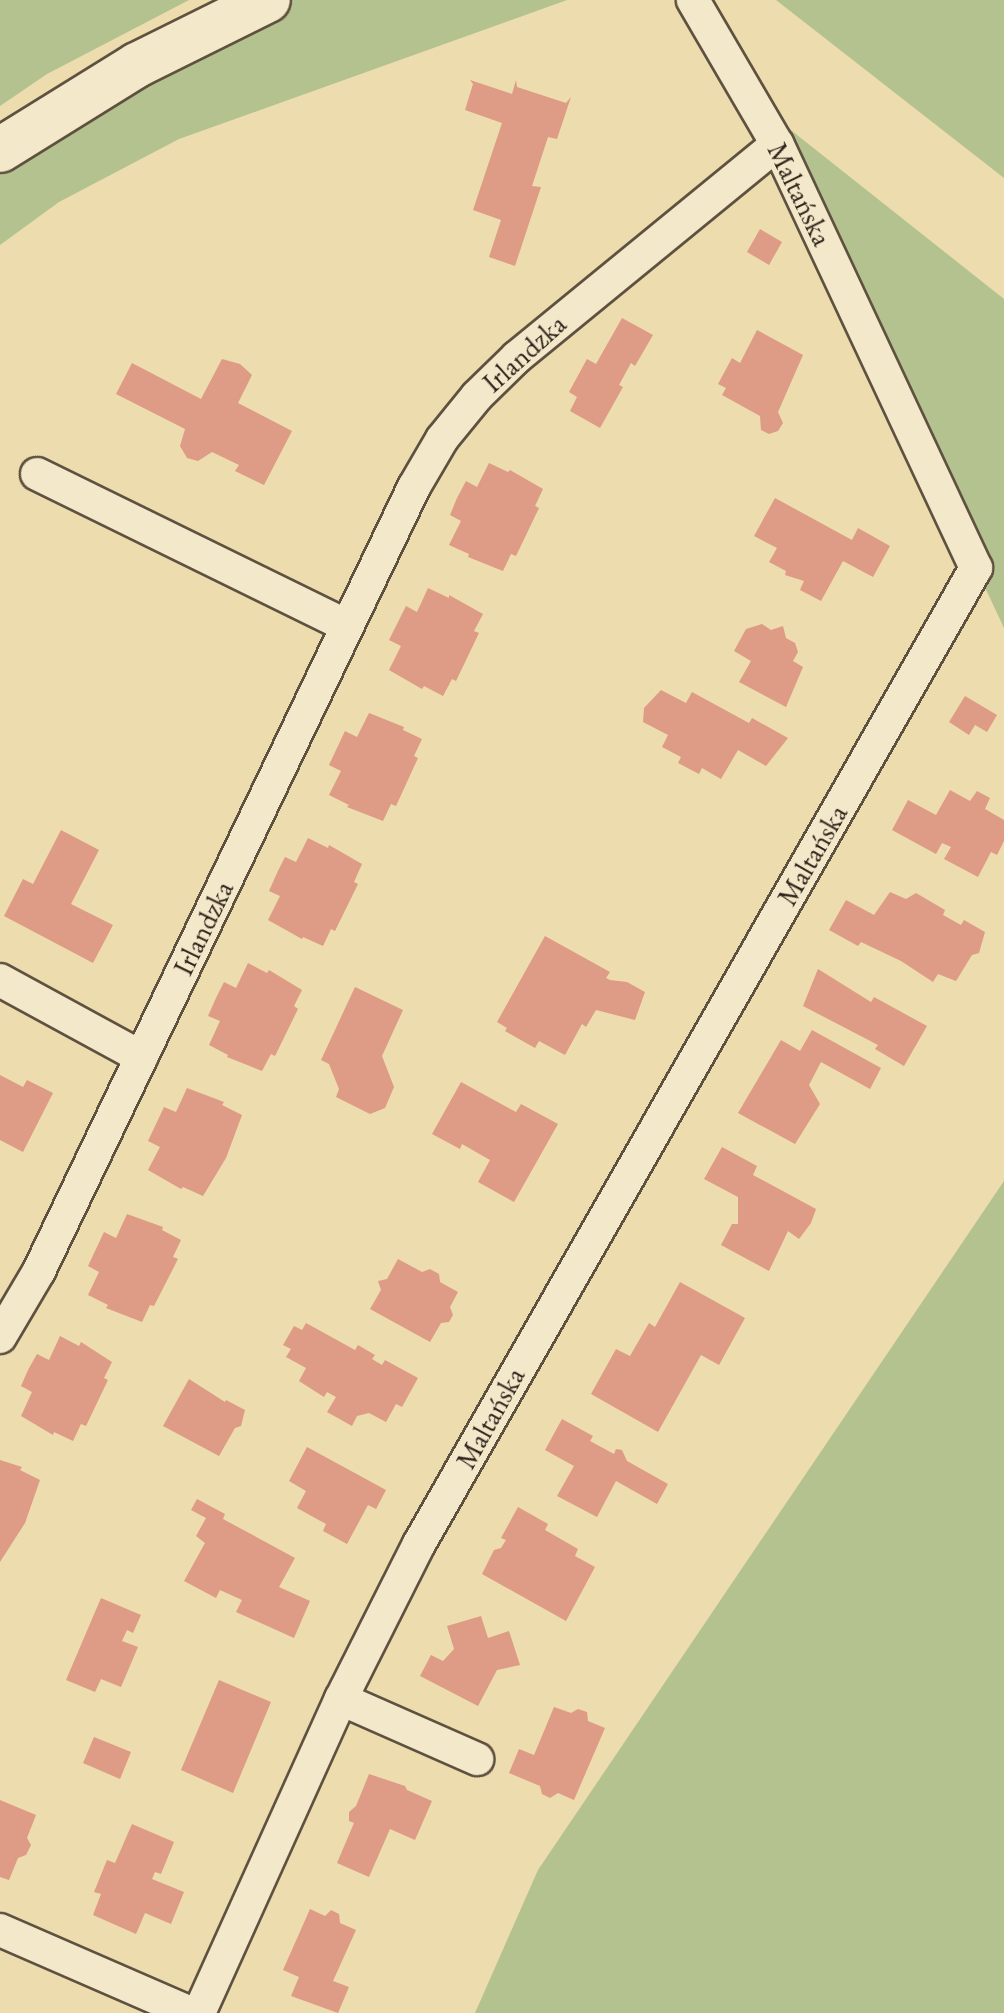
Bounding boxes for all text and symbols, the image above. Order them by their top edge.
street label: Maltańska [761,137,839,251]
street label: Irlandzka [475,307,573,399]
street label: Maltańska [770,799,854,911]
street label: Irlandzka [166,875,240,981]
street label: Maltańska [448,1361,532,1475]

